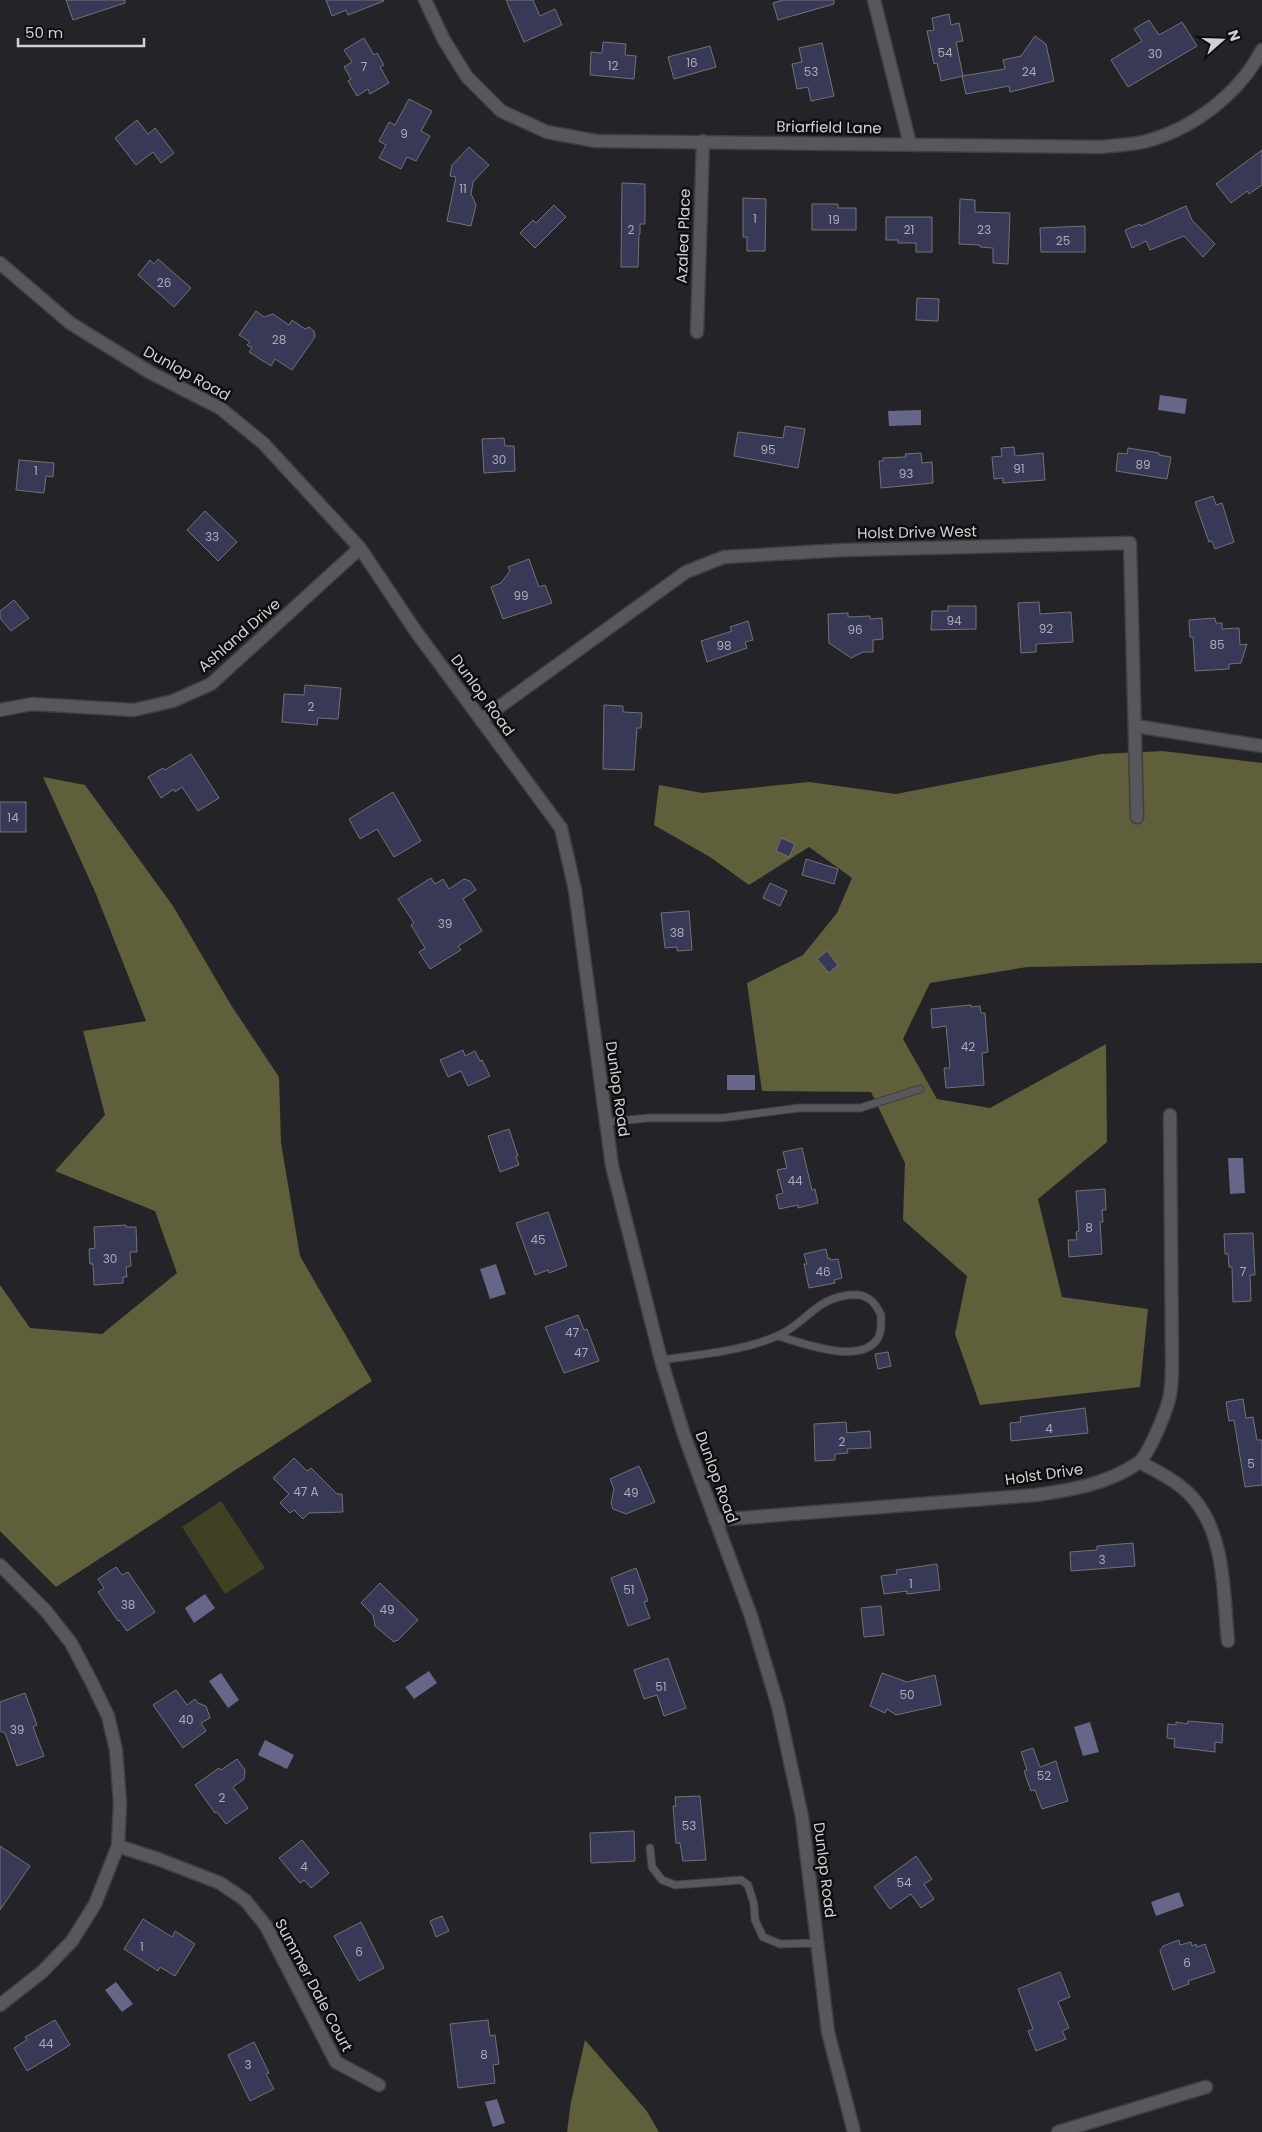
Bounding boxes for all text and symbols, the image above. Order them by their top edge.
scale bar [18,15,144,47]
north arrow [1197,15,1247,65]
text: 50 m [25,22,63,43]
text: N [1223,27,1245,44]
house number: 54 [937,44,953,61]
house number: 30 [1148,45,1162,62]
house number: 16 [686,54,698,71]
house number: 12 [608,57,618,74]
house number: 7 [361,58,368,75]
house number: 53 [804,63,818,80]
house number: 24 [1022,63,1037,80]
street label: Briarfield Lane [776,116,882,138]
house number: 9 [400,125,408,142]
house number: 11 [459,180,467,197]
street label: Azalea Place [671,188,695,284]
house number: 1 [753,210,757,227]
house number: 19 [828,211,840,228]
house number: 2 [628,221,635,238]
house number: 21 [904,221,914,238]
house number: 23 [977,221,991,238]
house number: 25 [1056,232,1070,249]
house number: 26 [157,274,171,291]
house number: 28 [272,331,286,348]
street label: Dunlop Road [140,340,234,406]
house number: 95 [760,441,776,458]
house number: 30 [492,451,506,468]
house number: 89 [1135,456,1151,473]
house number: 91 [1013,460,1025,477]
house number: 1 [34,462,38,479]
house number: 93 [899,465,913,482]
street label: Holst Drive West [857,520,977,544]
house number: 33 [205,528,219,545]
house number: 99 [513,587,529,604]
street label: Ashland Drive [193,593,285,677]
house number: 94 [946,612,962,629]
house number: 92 [1039,620,1053,637]
house number: 96 [847,621,863,638]
house number: 85 [1209,636,1225,653]
house number: 98 [716,637,732,654]
street label: Dunlop Road [446,650,520,740]
house number: 2 [308,698,315,715]
house number: 14 [7,809,19,826]
house number: 39 [438,915,452,932]
house number: 38 [670,924,684,941]
house number: 42 [961,1038,975,1055]
street label: Dunlop Road [601,1040,635,1138]
house number: 44 [787,1172,803,1189]
house number: 8 [1085,1219,1093,1236]
house number: 45 [530,1231,546,1248]
house number: 30 [103,1250,117,1267]
house number: 46 [815,1263,831,1280]
house number: 7 [1240,1263,1247,1280]
house number: 47 [565,1324,579,1341]
house number: 47 [574,1344,588,1361]
house number: 4 [1045,1420,1053,1437]
street label: Dunlop Road [691,1428,743,1526]
house number: 2 [839,1433,846,1450]
house number: 5 [1247,1455,1255,1472]
street label: Holst Drive [1004,1458,1084,1490]
house number: 47 A [293,1483,319,1500]
house number: 49 [623,1484,639,1501]
house number: 3 [1098,1551,1106,1568]
house number: 1 [909,1575,913,1592]
house number: 51 [623,1581,635,1598]
house number: 38 [121,1596,135,1613]
house number: 49 [379,1601,395,1618]
house number: 51 [655,1678,667,1695]
house number: 50 [899,1686,915,1703]
house number: 40 [178,1711,194,1728]
house number: 39 [10,1721,24,1738]
house number: 52 [1037,1767,1051,1784]
house number: 2 [219,1789,226,1806]
house number: 53 [682,1817,696,1834]
street label: Dunlop Road [809,1821,841,1919]
house number: 4 [300,1858,308,1875]
house number: 54 [896,1874,912,1891]
street label: Summer Dale Court [270,1915,358,2055]
house number: 1 [140,1938,144,1955]
house number: 6 [355,1943,363,1960]
house number: 6 [1183,1954,1191,1971]
house number: 44 [38,2035,54,2052]
house number: 8 [480,2046,488,2063]
house number: 3 [244,2056,252,2073]

